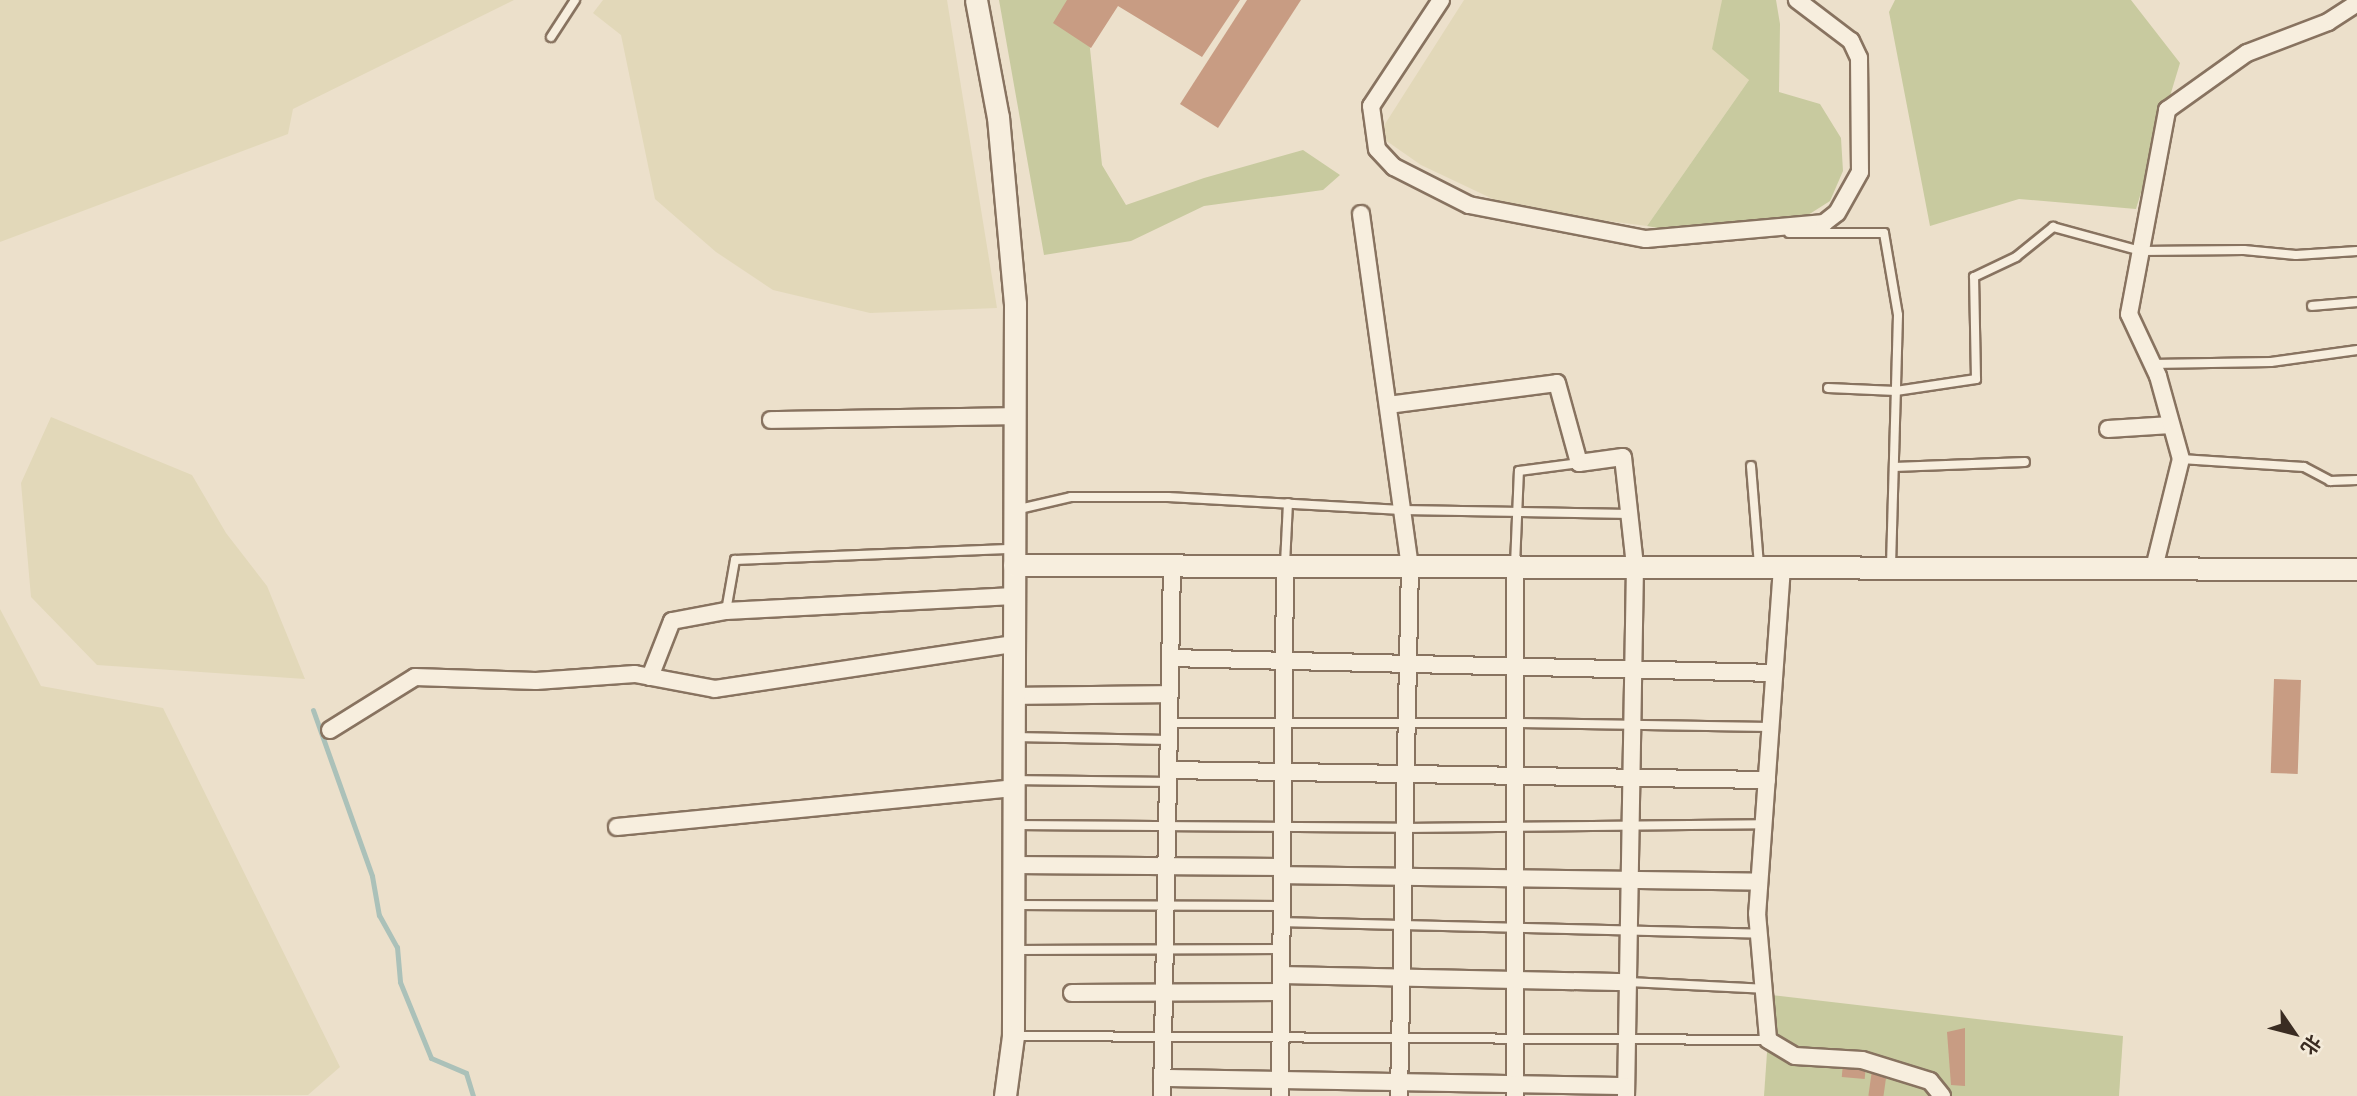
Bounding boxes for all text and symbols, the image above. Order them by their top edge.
north arrow [2259,998,2329,1068]
text: 北 [2296,1030,2327,1060]

